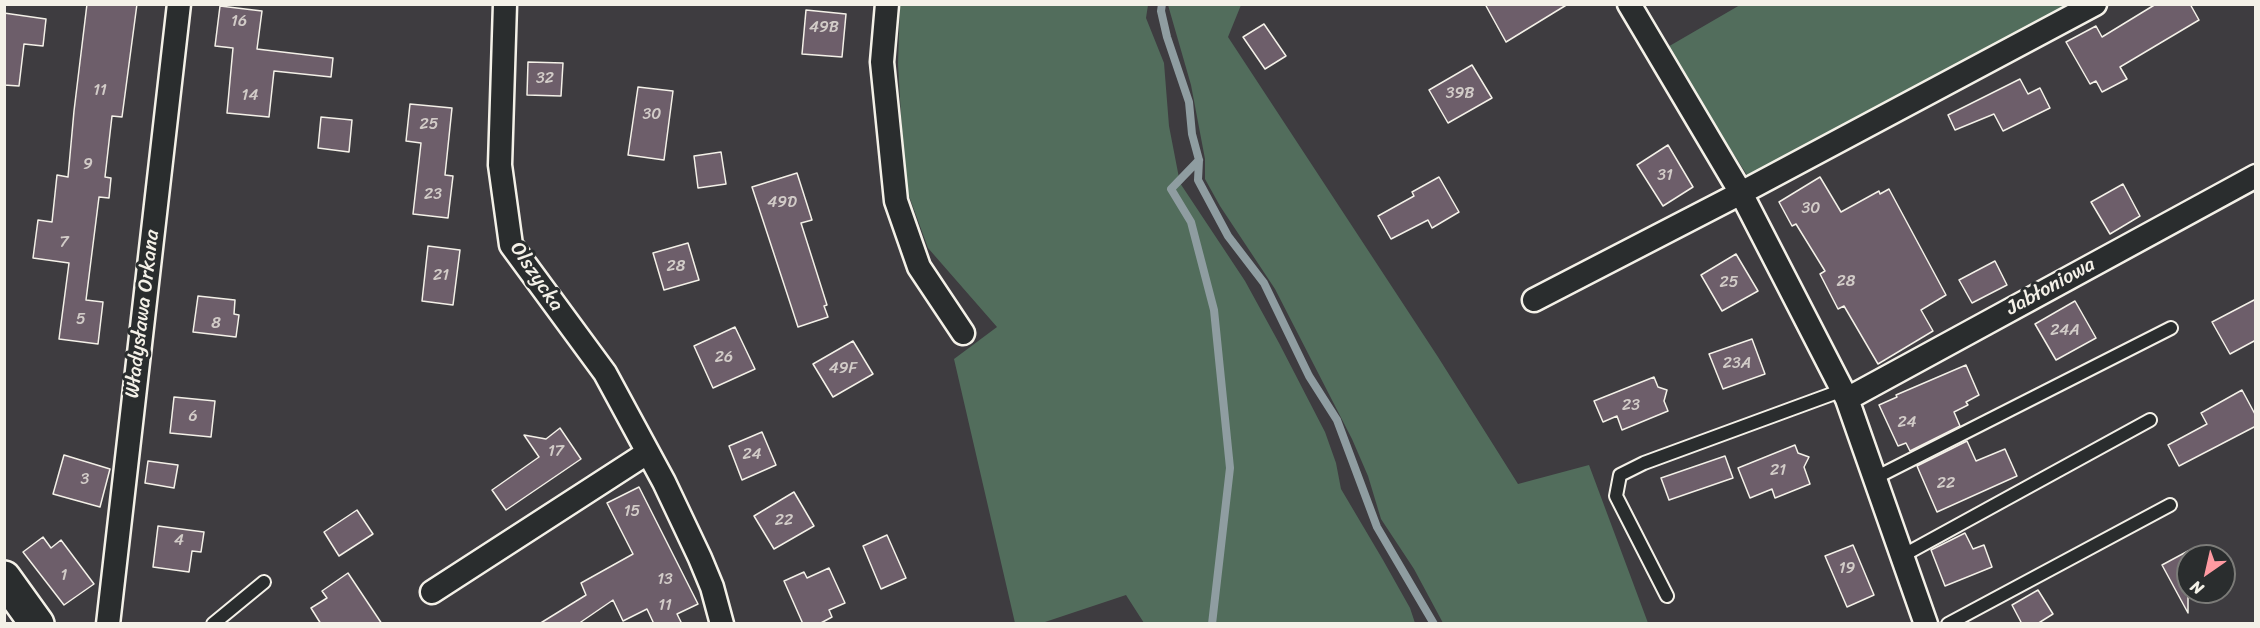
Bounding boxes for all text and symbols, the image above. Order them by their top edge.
house number: 16 [231,12,247,32]
house number: 49B [809,18,839,38]
house number: 32 [536,69,554,89]
house number: 11 [93,81,107,101]
house number: 39B [1446,84,1474,104]
house number: 14 [242,86,258,106]
house number: 30 [643,105,661,125]
house number: 25 [419,115,439,135]
house number: 9 [83,155,93,175]
house number: 31 [1657,166,1673,186]
house number: 23 [424,185,442,205]
house number: 49D [767,193,797,213]
house number: 30 [1802,199,1820,219]
street label: Władysława Orkana [121,228,165,400]
house number: 7 [59,233,69,253]
street label: Olszycka [504,238,568,316]
street label: Jabłoniowa [2003,253,2099,321]
house number: 28 [667,257,685,277]
house number: 21 [433,266,449,286]
house number: 28 [1837,272,1855,292]
house number: 25 [1719,273,1739,293]
house number: 5 [76,310,86,330]
house number: 8 [211,314,221,334]
house number: 24A [2050,321,2080,341]
house number: 26 [715,348,733,368]
house number: 23A [1723,354,1751,374]
house number: 49F [829,359,857,379]
house number: 23 [1622,396,1640,416]
house number: 6 [188,407,198,427]
house number: 24 [1897,413,1917,433]
house number: 17 [548,442,564,462]
house number: 24 [742,445,762,465]
house number: 21 [1770,461,1786,481]
house number: 3 [81,470,89,490]
house number: 22 [1937,474,1955,494]
house number: 15 [624,502,640,522]
house number: 22 [775,511,793,531]
house number: 4 [174,531,184,551]
north arrow [2176,544,2236,604]
house number: 19 [1839,559,1855,579]
house number: 1 [61,566,67,586]
house number: 13 [657,570,673,590]
text: N [2184,573,2209,603]
house number: 11 [658,596,672,616]

